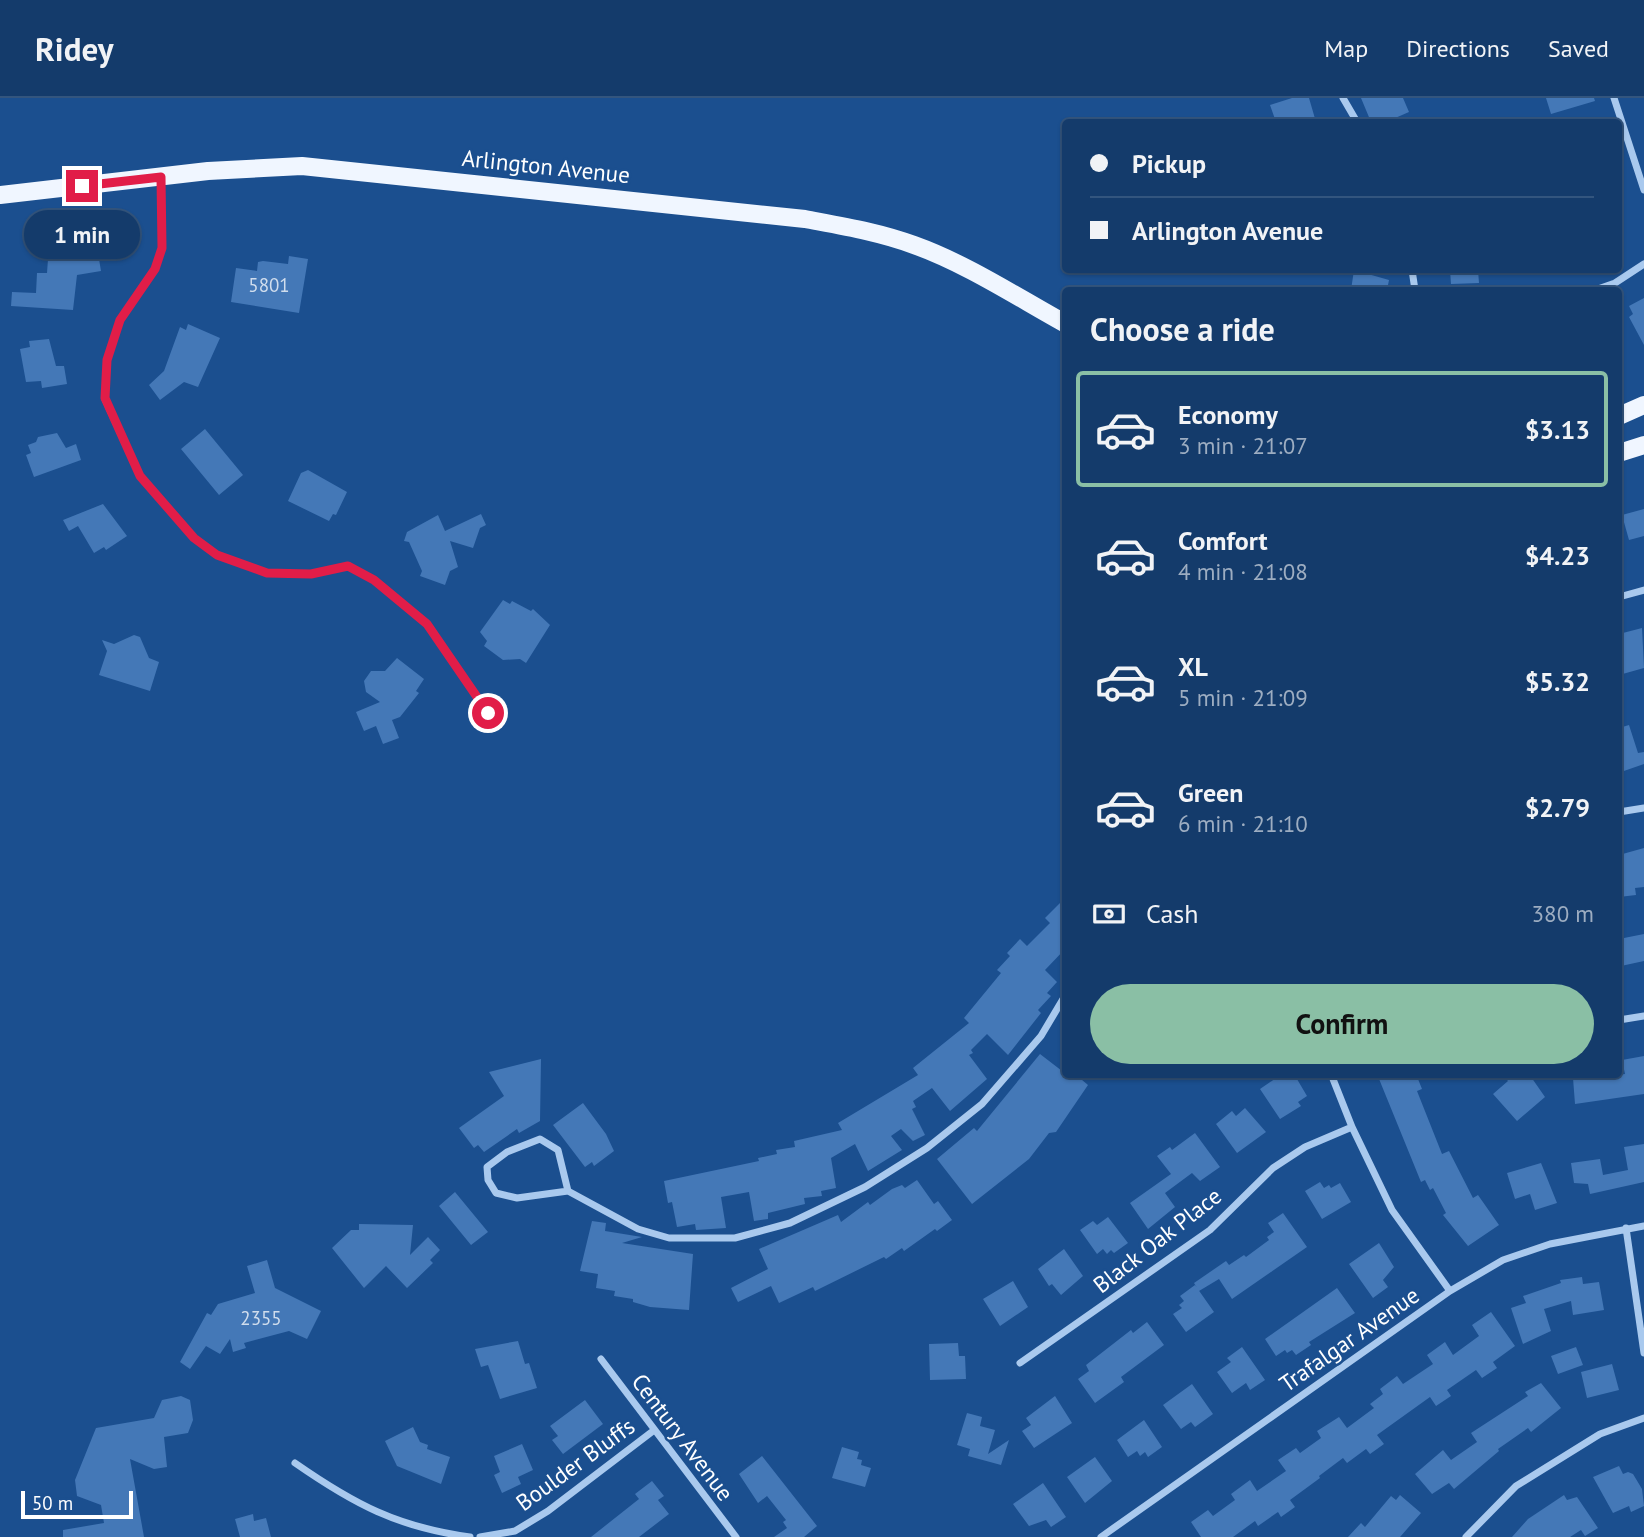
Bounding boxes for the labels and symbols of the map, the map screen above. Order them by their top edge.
street label: Arlington Avenue [461,143,631,189]
route end [66,170,98,202]
callout: 1 min [24,210,140,260]
house number: 5801 [248,273,290,297]
route start [472,697,504,729]
street label: Black Oak Place [1087,1181,1227,1299]
street label: Trafalgar Avenue [1274,1280,1424,1398]
house number: 2355 [240,1306,282,1330]
street label: Century Avenue [626,1368,740,1506]
street label: Boulder Bluffs [510,1411,640,1517]
scale bar [21,1488,133,1520]

